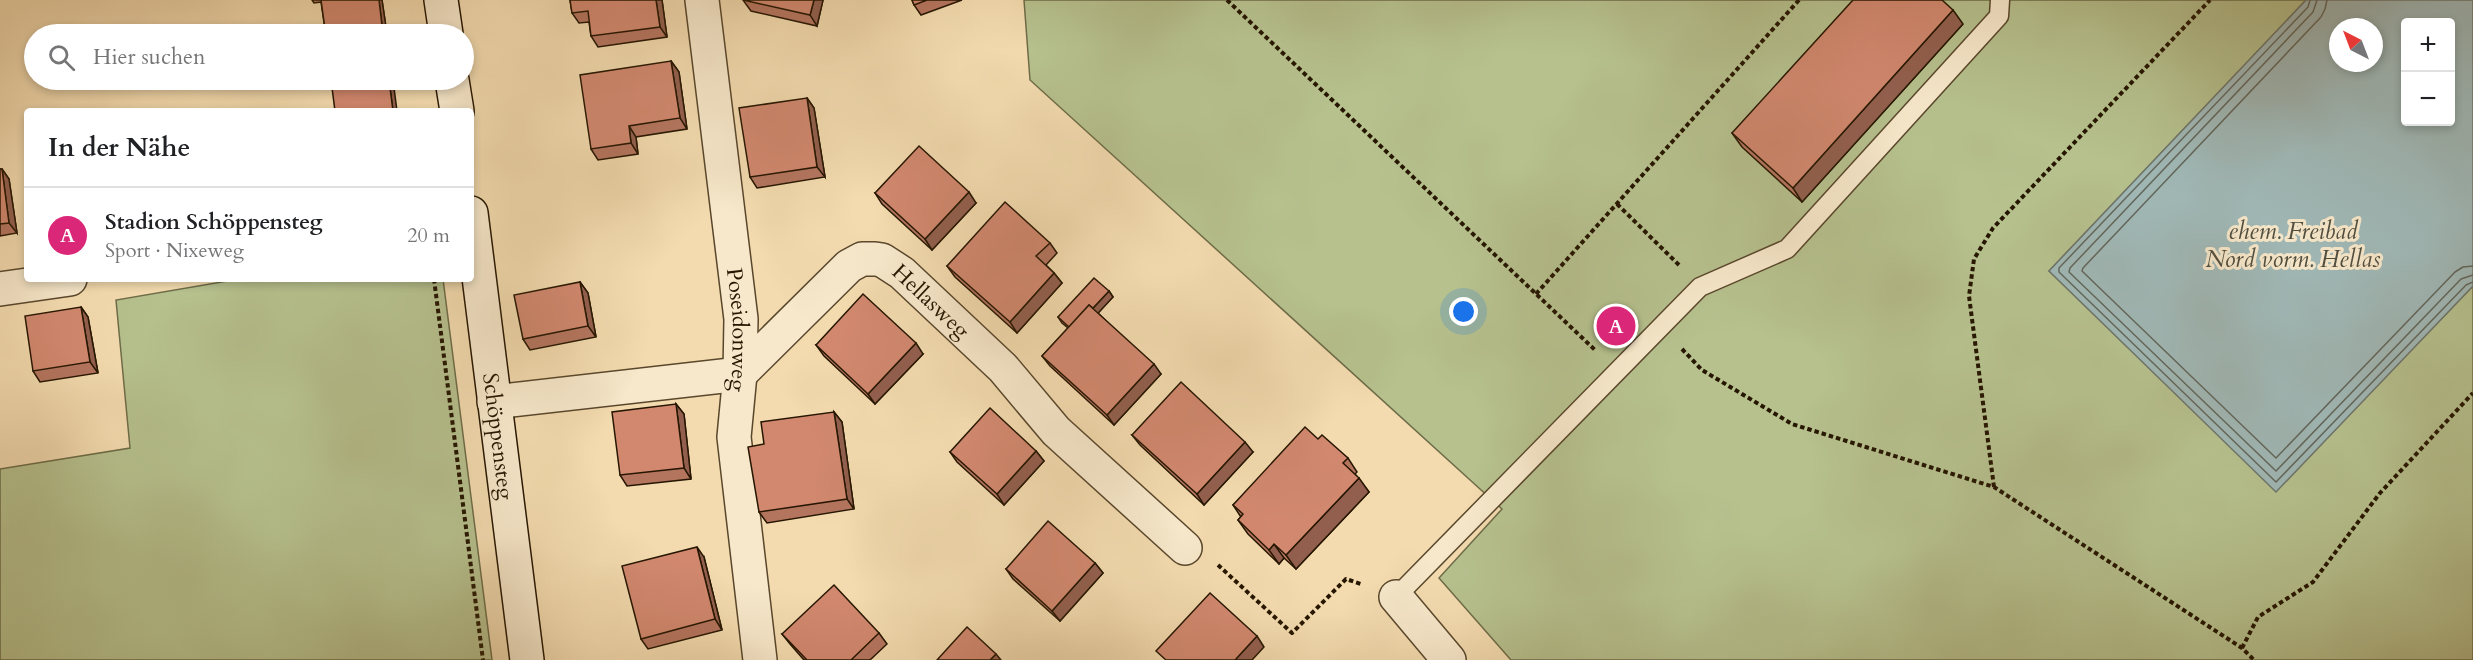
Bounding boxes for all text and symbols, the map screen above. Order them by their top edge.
north arrow [2329,18,2383,72]
map controls [2401,18,2455,126]
button: + [2401,18,2455,72]
search box [24,24,474,90]
icon: search [45,41,78,74]
text: Hier suchen [93,42,206,72]
button: − [2401,72,2455,126]
text: In der Nähe [48,130,190,165]
text: Stadion Schöppensteg [105,207,323,237]
water label: ehem. Freibad Nord vorm. Hellas [2206,215,2380,276]
text: A [60,222,75,249]
text: 20 m [407,222,450,249]
text: Sport · Nixeweg [105,237,244,264]
street label: Hellasweg [885,257,977,346]
street label: Poseidonweg [719,266,755,394]
your location [1449,297,1478,326]
pin: A [1596,304,1636,348]
street label: Schöppensteg [475,371,521,502]

